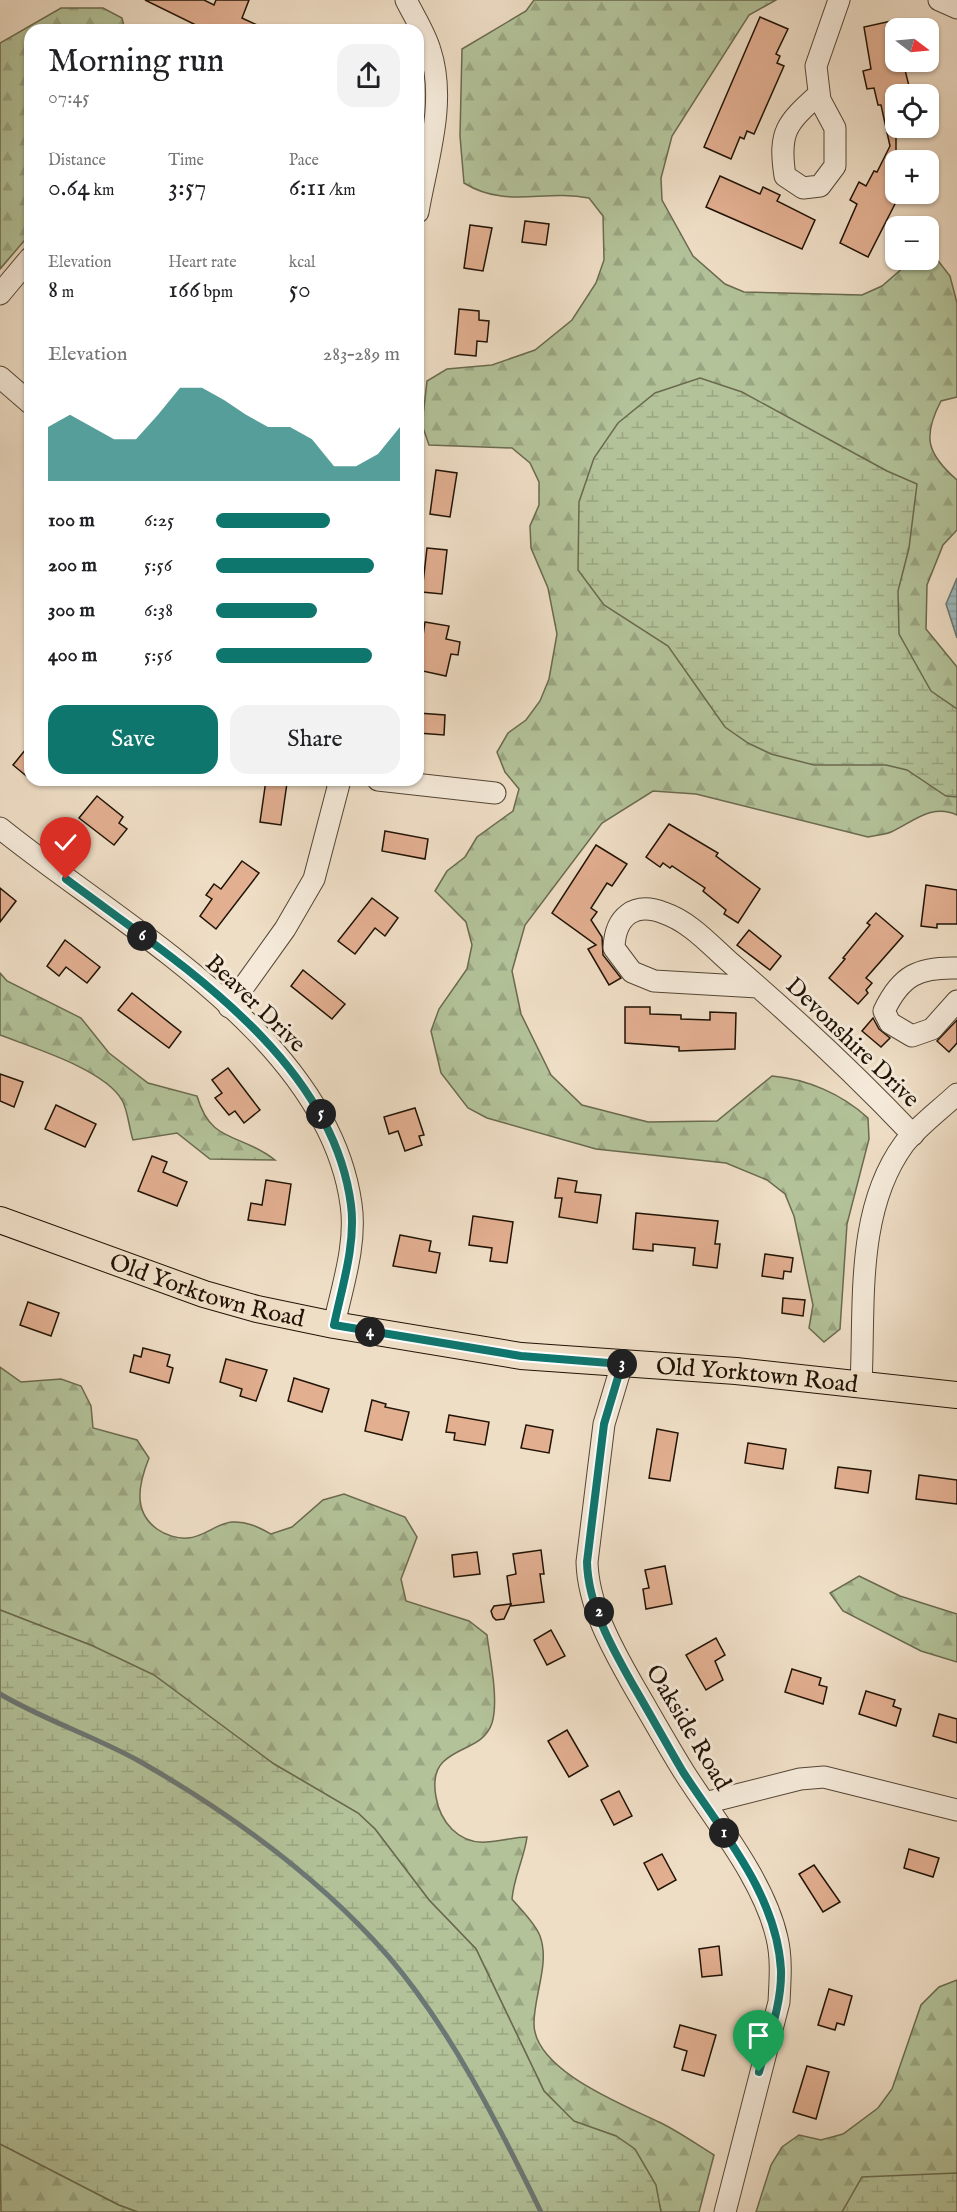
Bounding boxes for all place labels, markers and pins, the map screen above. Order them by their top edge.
pin [40,817,91,879]
pin: 6 [127,921,157,951]
pin: 5 [306,1099,336,1129]
pin: 4 [355,1317,385,1347]
pin: 3 [607,1349,637,1379]
pin: 2 [584,1597,614,1627]
pin: 1 [709,1818,739,1848]
pin [733,2010,784,2072]

